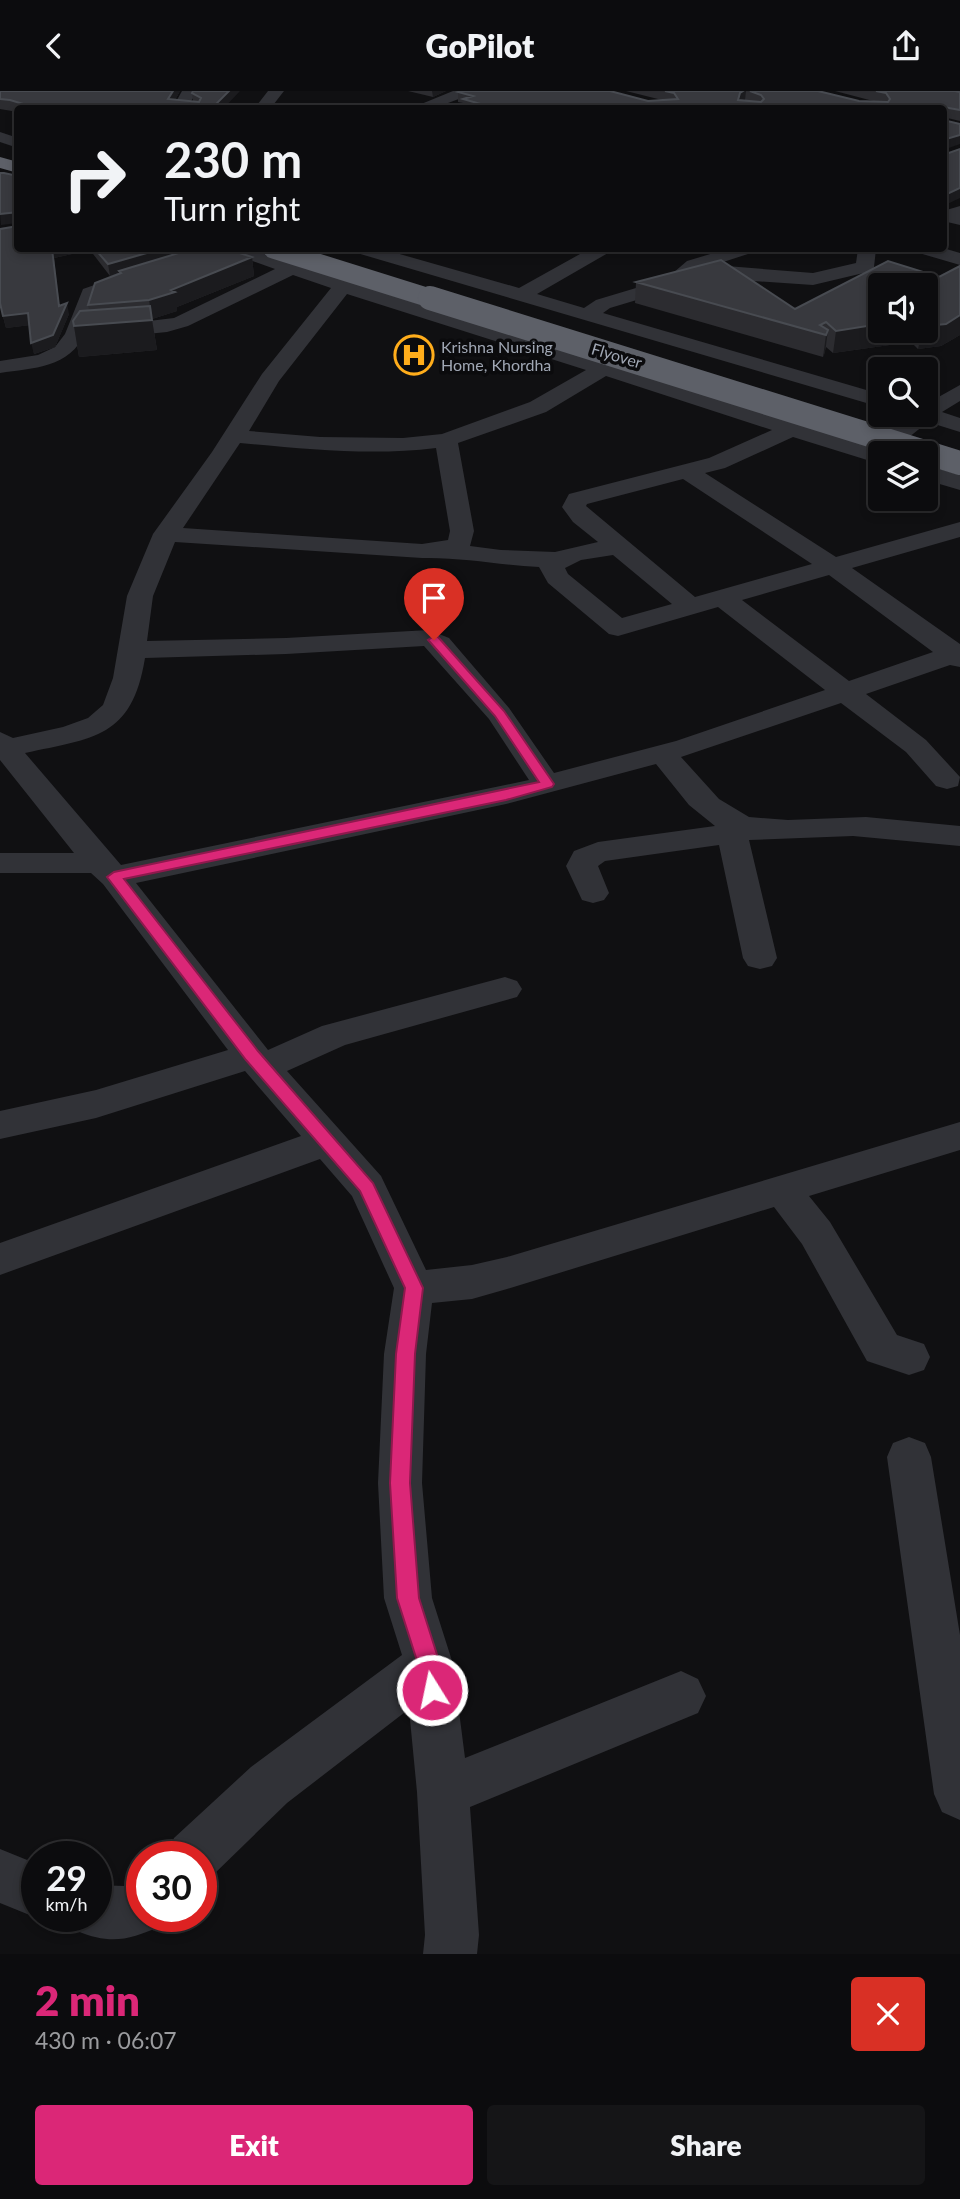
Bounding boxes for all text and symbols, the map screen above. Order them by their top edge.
text: GoPilot [426,26,534,65]
icon: back [35,27,73,65]
icon: share [887,27,925,65]
text: 230 m [164,130,302,188]
icon: right [49,133,140,224]
text: Turn right [164,189,300,228]
map controls [868,273,938,511]
button: sound [868,273,938,343]
hospital icon: Krishna Nursing Home, Khordha [393,334,435,376]
place label: Krishna Nursing Home, Khordha [441,337,553,374]
street label: Flyover [589,338,645,372]
button: search [868,357,938,427]
button: layers [868,441,938,511]
pin [404,568,464,640]
icon: arrive [415,579,453,617]
position arrow [395,1653,469,1727]
speed limit sign: 30 [126,1841,217,1932]
text: 29 [46,1856,87,1898]
text: km/h [45,1893,88,1915]
text: 2 min [35,1975,140,2025]
button: close [851,1977,925,2051]
text: 430 m · 06:07 [35,2026,177,2054]
button: Exit [35,2105,473,2185]
button: Share [487,2105,925,2185]

